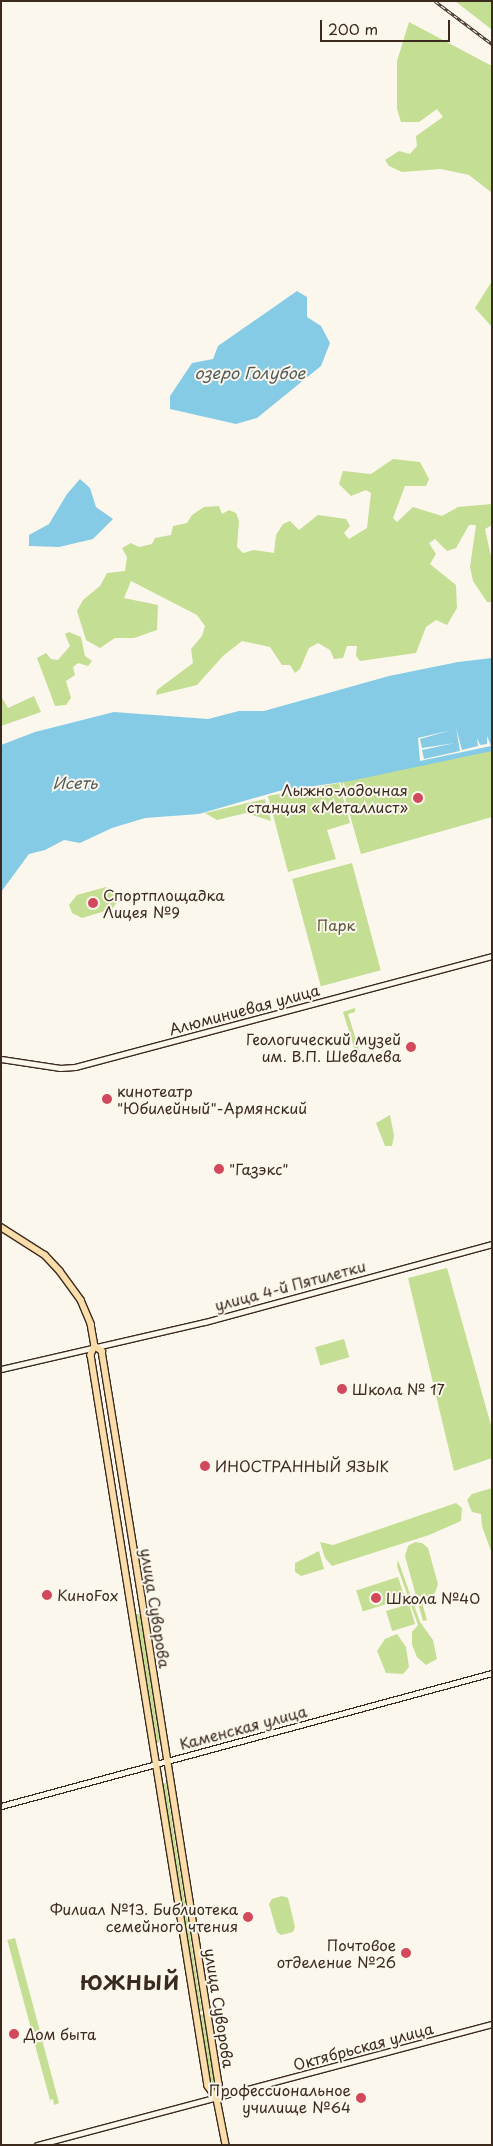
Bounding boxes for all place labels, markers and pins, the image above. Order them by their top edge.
place label: Лыжно-лодочная станция «Металлист» [247,780,408,815]
marker: Лыжно-лодочная станция «Металлист» [412,792,424,804]
place label: Спортплощадка Лицея №9 [103,885,225,920]
marker: Спортплощадка Лицея №9 [87,897,99,909]
place label: Геологический музей им. В.П. Шевалева [246,1029,401,1064]
marker: Геологический музей им. В.П. Шевалева [405,1041,417,1053]
place label: кинотеатр "Юбилейный"-Армянский [117,1081,307,1116]
marker: кинотеатр "Юбилейный"-Армянский [101,1093,113,1105]
place label: "Газэкс" [229,1160,288,1178]
marker: "Газэкс" [213,1163,225,1175]
place label: Школа № 17 [352,1380,445,1398]
marker: Школа № 17 [336,1383,348,1395]
place label: ИНОСТРАННЫЙ ЯЗЫК [215,1457,389,1475]
marker: ИНОСТРАННЫЙ ЯЗЫК [199,1460,211,1472]
place label: КиноFox [57,1586,118,1604]
marker: КиноFox [41,1589,53,1601]
place label: Школа №40 [386,1589,481,1607]
marker: Школа №40 [370,1592,382,1604]
place label: Филиал №13. Библиотека семейного чтения [49,1899,238,1934]
marker: Филиал №13. Библиотека семейного чтения [242,1911,254,1923]
place label: Почтовое отделение №26 [276,1935,396,1970]
marker: Почтовое отделение №26 [400,1947,412,1959]
place label: Дом быта [24,2025,97,2043]
marker: Дом быта [8,2028,20,2040]
place label: Профессиональное училище №64 [209,2080,351,2115]
marker: Профессиональное училище №64 [355,2092,367,2104]

